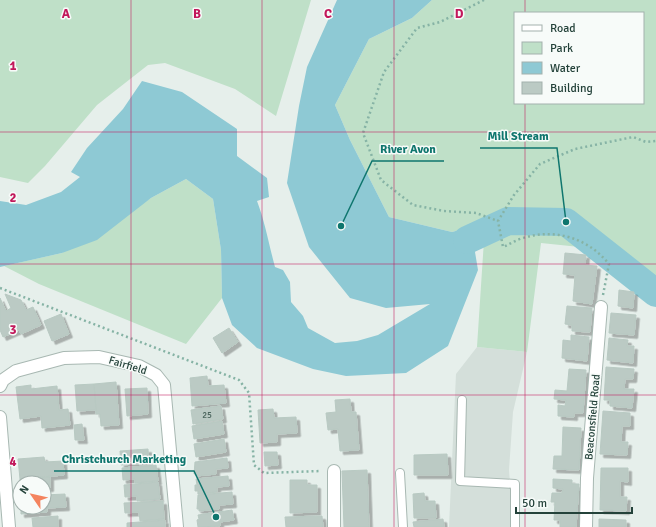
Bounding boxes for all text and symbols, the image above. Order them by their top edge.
text: A [62,6,71,22]
text: B [193,6,201,22]
text: C [324,6,332,22]
text: D [455,6,464,22]
legend [514,12,644,104]
text: Road [550,21,576,36]
text: Park [550,41,573,56]
text: 1 [9,58,17,74]
text: Water [550,61,581,76]
text: Building [550,81,593,96]
callout: Mill Stream [480,124,557,148]
text: Mill Stream [487,129,549,144]
callout: River Avon [372,137,444,161]
text: River Avon [380,142,436,157]
text: 2 [9,190,17,206]
text: 3 [9,322,17,338]
street label: Fairfield [107,354,149,377]
street label: Beaconsfield Road [582,373,603,461]
house number: 25 [202,410,212,421]
callout: Christchurch Marketing [54,447,194,471]
text: Christchurch Marketing [62,452,187,467]
text: 4 [9,454,17,470]
north arrow [12,475,52,515]
text: N [17,483,32,496]
scale bar [516,489,632,515]
text: 50 m [522,496,547,511]

